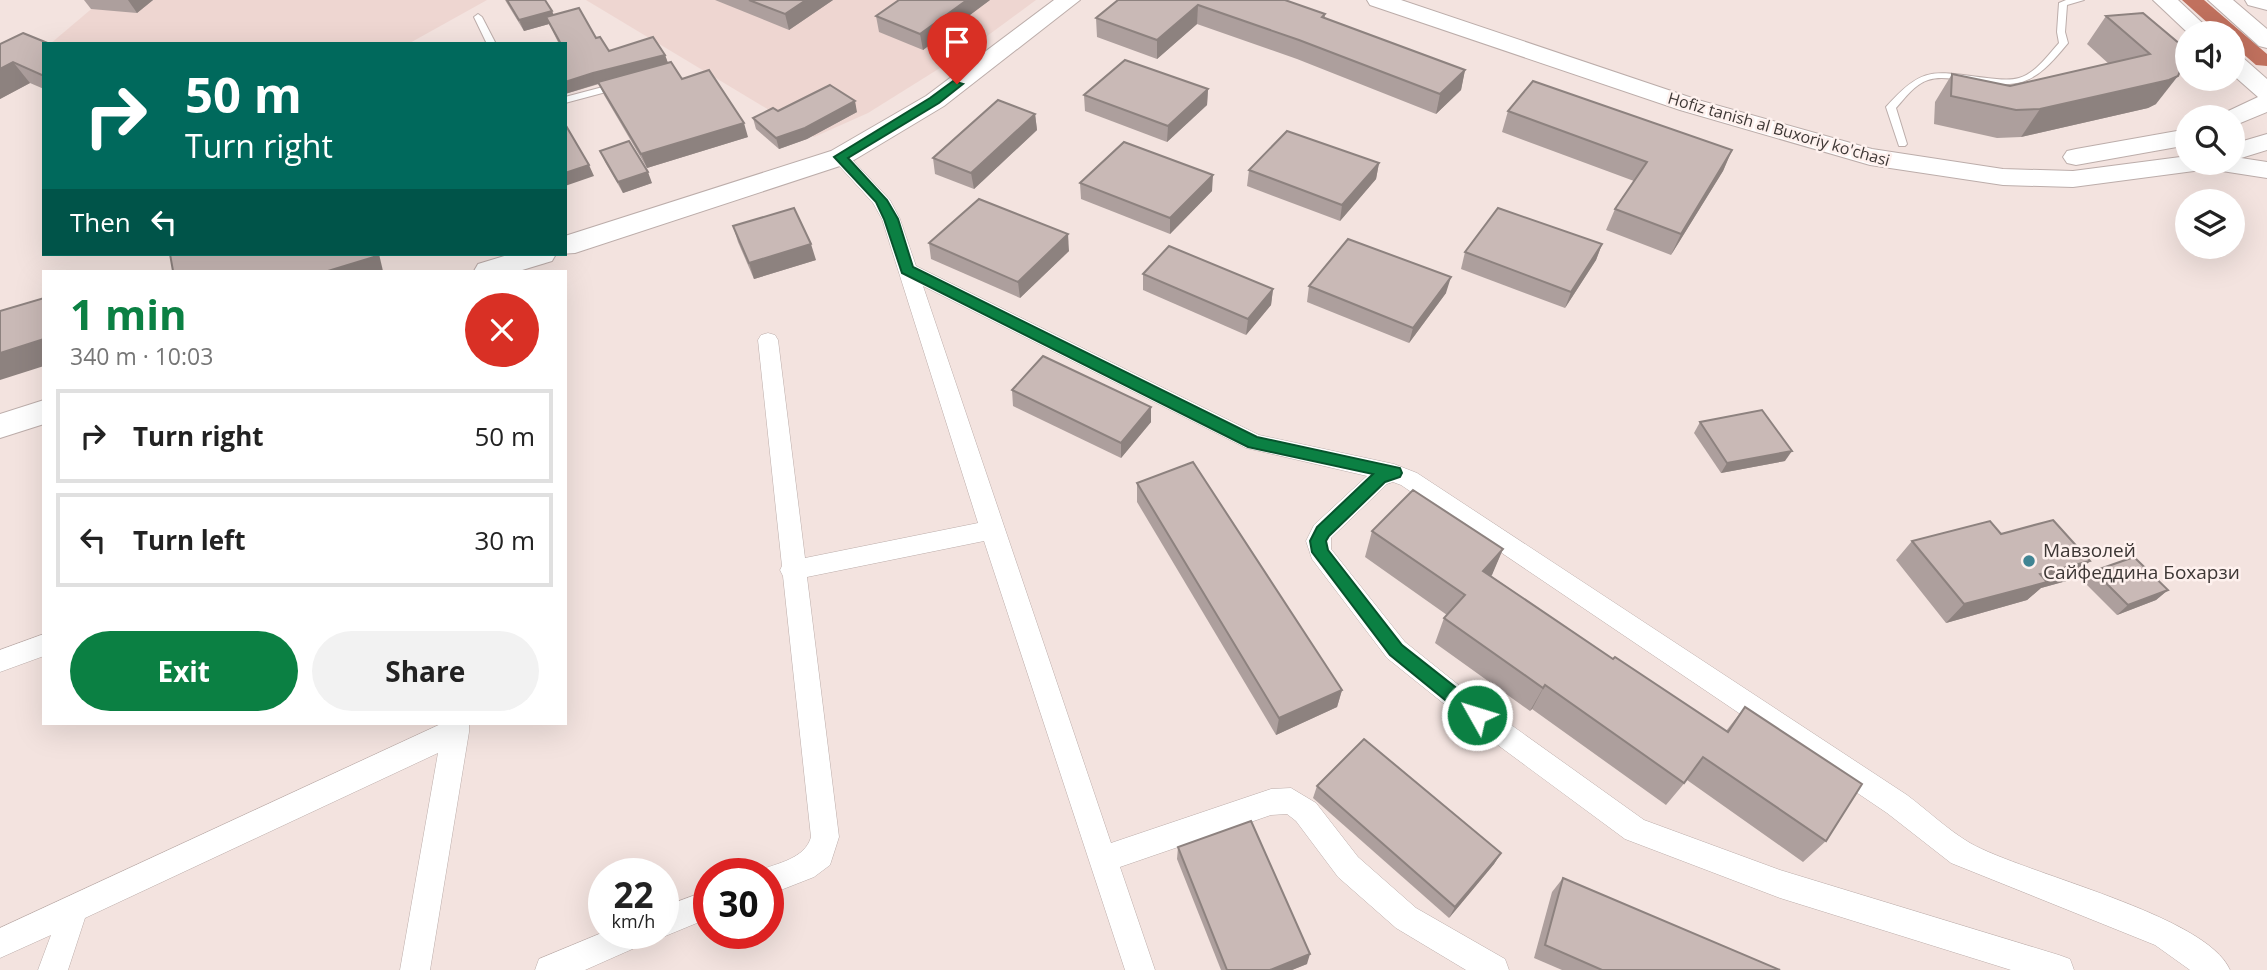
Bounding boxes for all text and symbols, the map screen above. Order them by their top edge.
pin [927,12.0,987,84]
map controls [2175,21,2245,259]
button: sound [2175,21,2245,91]
icon: arrive [938,23,976,61]
text: 50 m [185,61,302,127]
icon: right [70,70,161,161]
street label: Hofiz tanish al Buxoriy ko'chasi [1665,87,1893,171]
button: search [2175,105,2245,175]
text: Turn right [185,124,333,167]
button: layers [2175,189,2245,259]
icon: left [145,203,183,241]
text: Then [70,204,131,240]
text: 1 min [70,285,187,342]
button: close [465,293,539,367]
text: 340 m · 10:03 [70,340,213,372]
icon: right [74,417,112,455]
text: Turn right [133,418,264,454]
text: 50 m [474,418,535,454]
icon: left [74,521,112,559]
text: Turn left [133,522,245,558]
text: 30 m [474,522,535,558]
place label: Мавзолей Сайфеддина Бохарзи [2043,537,2240,585]
marker: Мавзолей Сайфеддина Бохарзи [2021,553,2037,569]
button: Exit [70,631,298,711]
button: Share [312,631,539,711]
position arrow [1440,678,1514,752]
speed limit sign: 30 [693,858,784,949]
text: 22 [613,871,654,918]
text: km/h [612,909,655,933]

